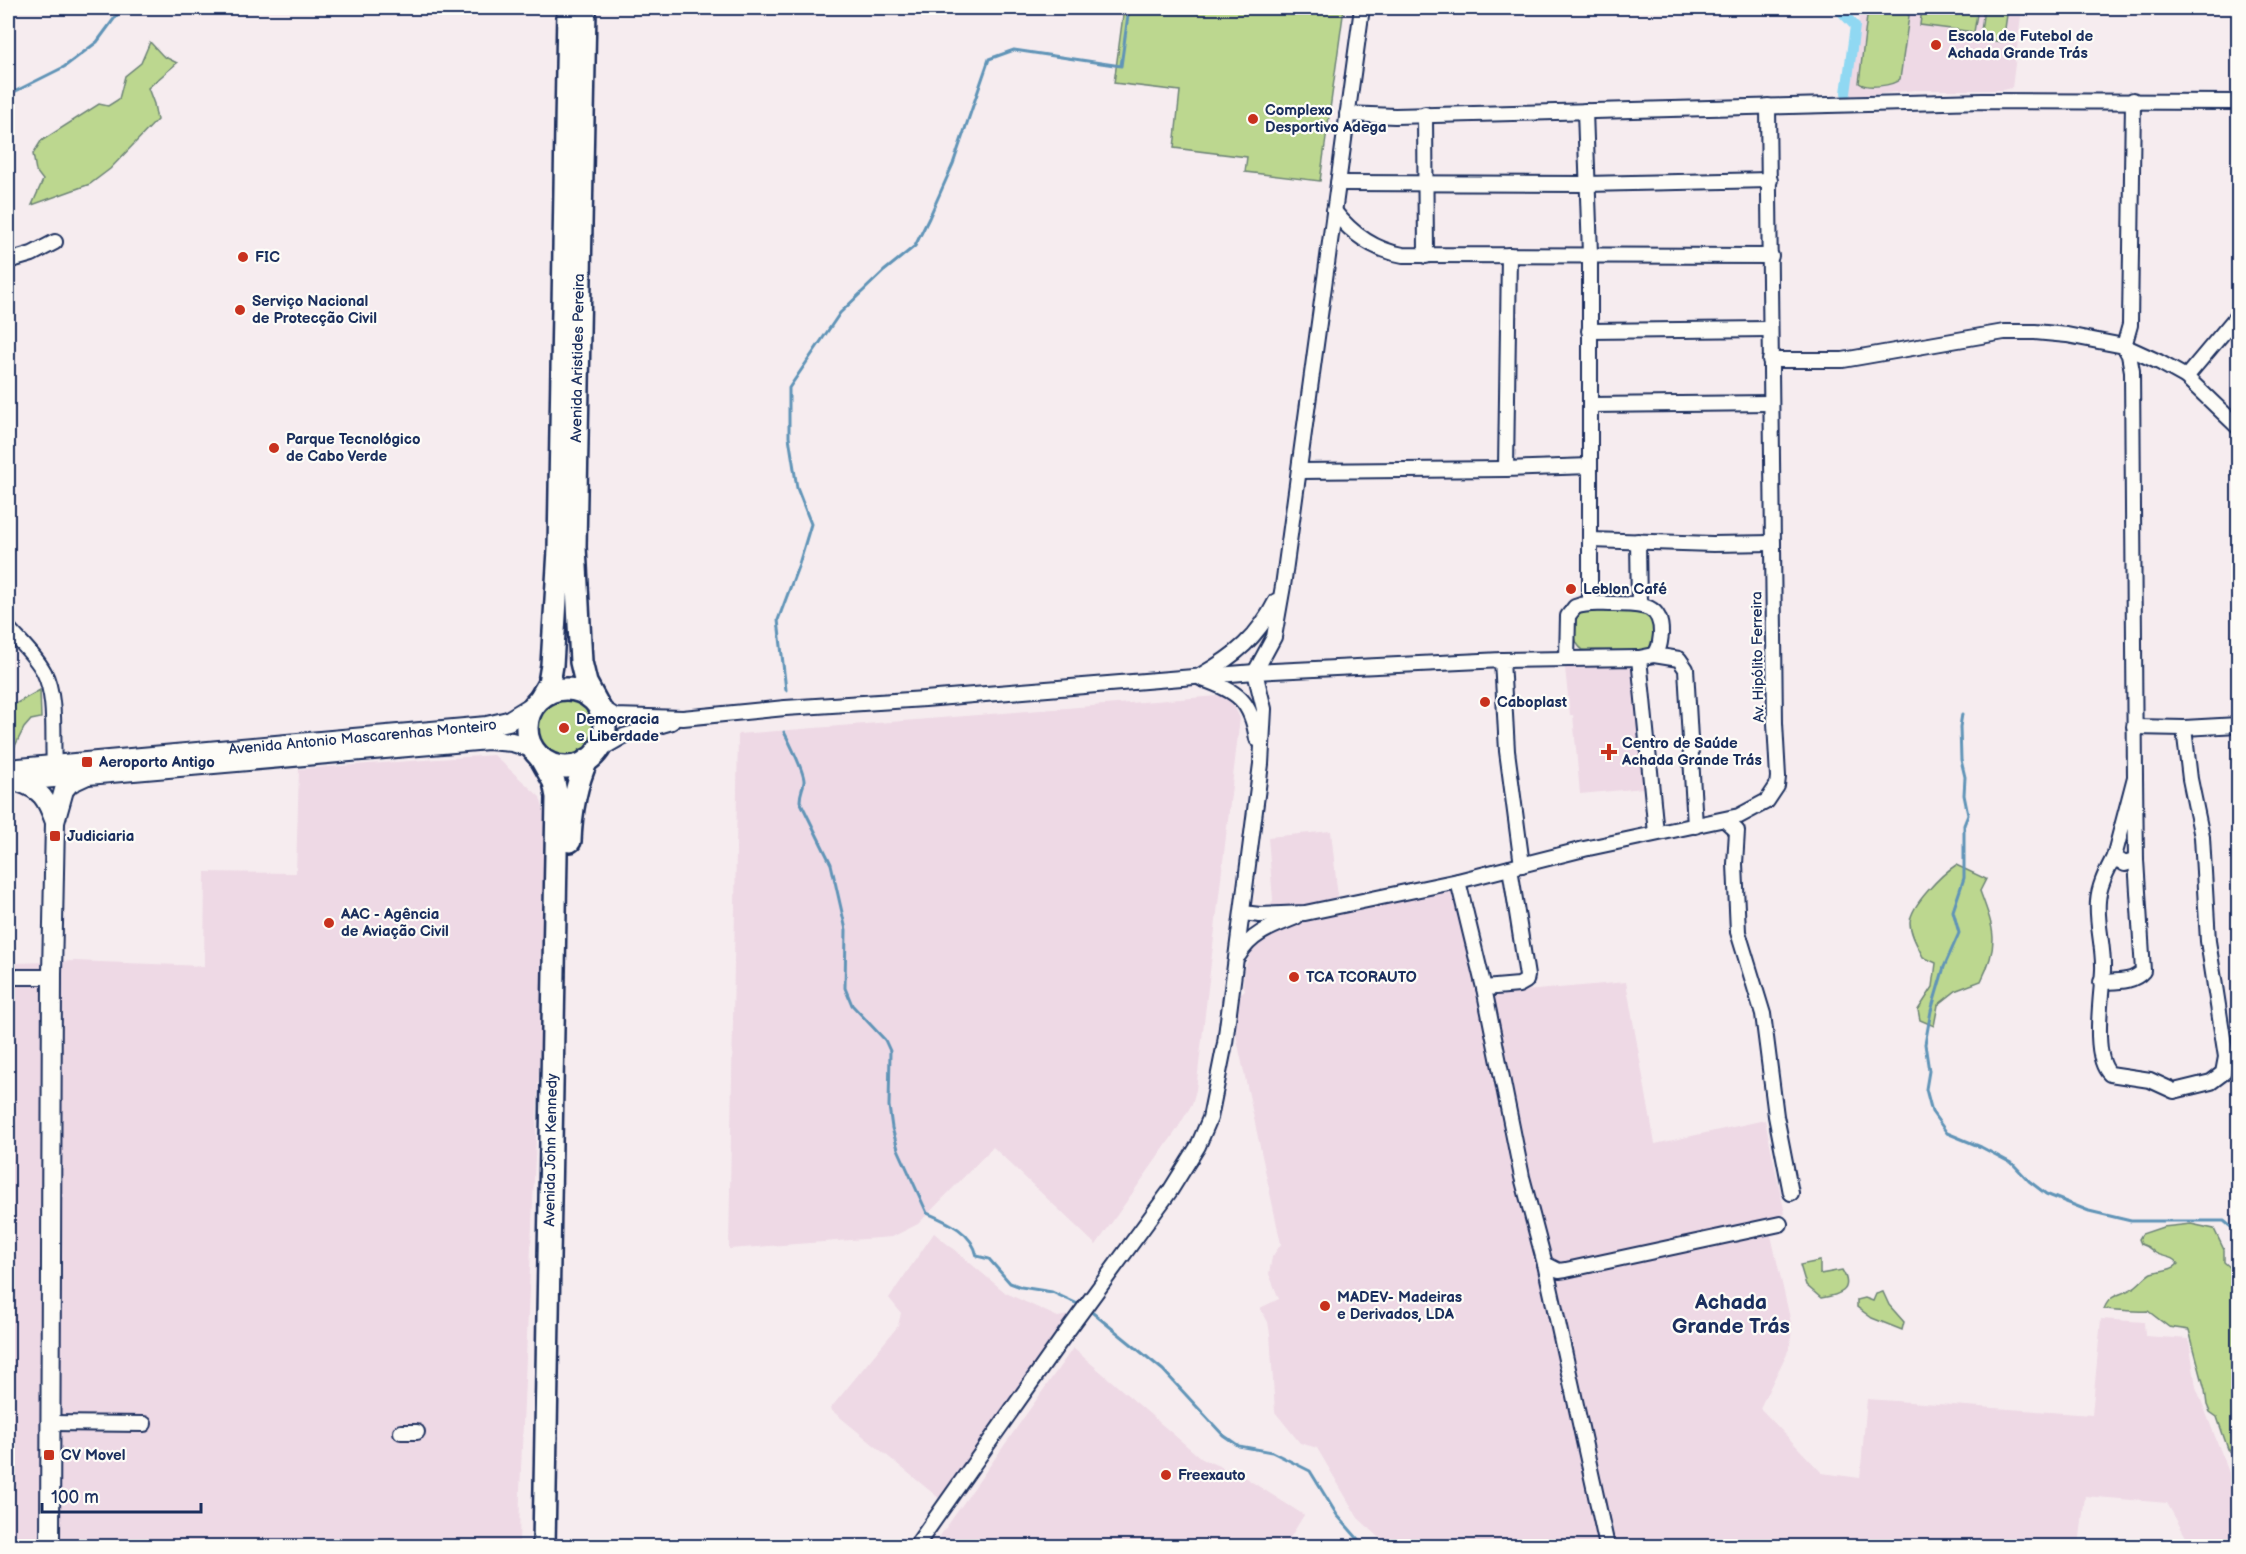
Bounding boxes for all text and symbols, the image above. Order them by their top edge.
place label: Escola de Futebol de Achada Grande Trás [1947,27,2094,63]
marker: Escola de Futebol de Achada Grande Trás [1929,38,1943,52]
place label: Complexo Desportivo Adega [1265,101,1387,137]
marker: Complexo Desportivo Adega [1246,112,1260,126]
place label: FIC [255,248,280,267]
marker: FIC [236,250,250,264]
street label: Avenida Aristides Pereira [567,273,589,443]
place label: Serviço Nacional de Protecção Civil [252,292,377,328]
marker: Serviço Nacional de Protecção Civil [233,303,247,317]
place label: Parque Tecnológico de Cabo Verde [286,430,421,466]
marker: Parque Tecnológico de Cabo Verde [267,441,281,455]
place label: Leblon Café [1583,580,1667,599]
marker: Leblon Café [1564,582,1578,596]
street label: Av. Hipólito Ferreira [1747,591,1769,723]
place label: Caboplast [1497,693,1567,712]
marker: Caboplast [1478,695,1492,709]
place label: Democracia e Liberdade [576,710,659,746]
street label: Avenida Antonio Mascarenhas Monteiro [228,715,499,759]
marker: Democracia e Liberdade [557,721,571,735]
place label: Centro de Saúde Achada Grande Trás [1621,734,1762,770]
marker: Centro de Saúde Achada Grande Trás [1600,743,1618,761]
place label: Aeroporto Antigo [98,753,215,772]
marker: Aeroporto Antigo [80,755,94,769]
place label: Judiciaria [67,827,134,846]
marker: Judiciaria [48,829,62,843]
place label: AAC - Agência de Aviação Civil [340,905,449,941]
marker: AAC - Agência de Aviação Civil [322,916,336,930]
place label: TCA TCORAUTO [1306,968,1417,987]
marker: TCA TCORAUTO [1287,970,1301,984]
street label: Avenida John Kennedy [540,1073,562,1227]
place label: MADEV- Madeiras e Derivados, LDA [1337,1288,1462,1324]
district label: Achada Grande Trás [1672,1290,1790,1339]
marker: MADEV- Madeiras e Derivados, LDA [1318,1299,1332,1313]
place label: CV Movel [61,1446,125,1465]
marker: CV Movel [42,1448,56,1462]
place label: Freexauto [1178,1466,1246,1485]
marker: Freexauto [1159,1468,1173,1482]
scale bar [42,1476,201,1514]
text: 100 m [51,1487,99,1508]

